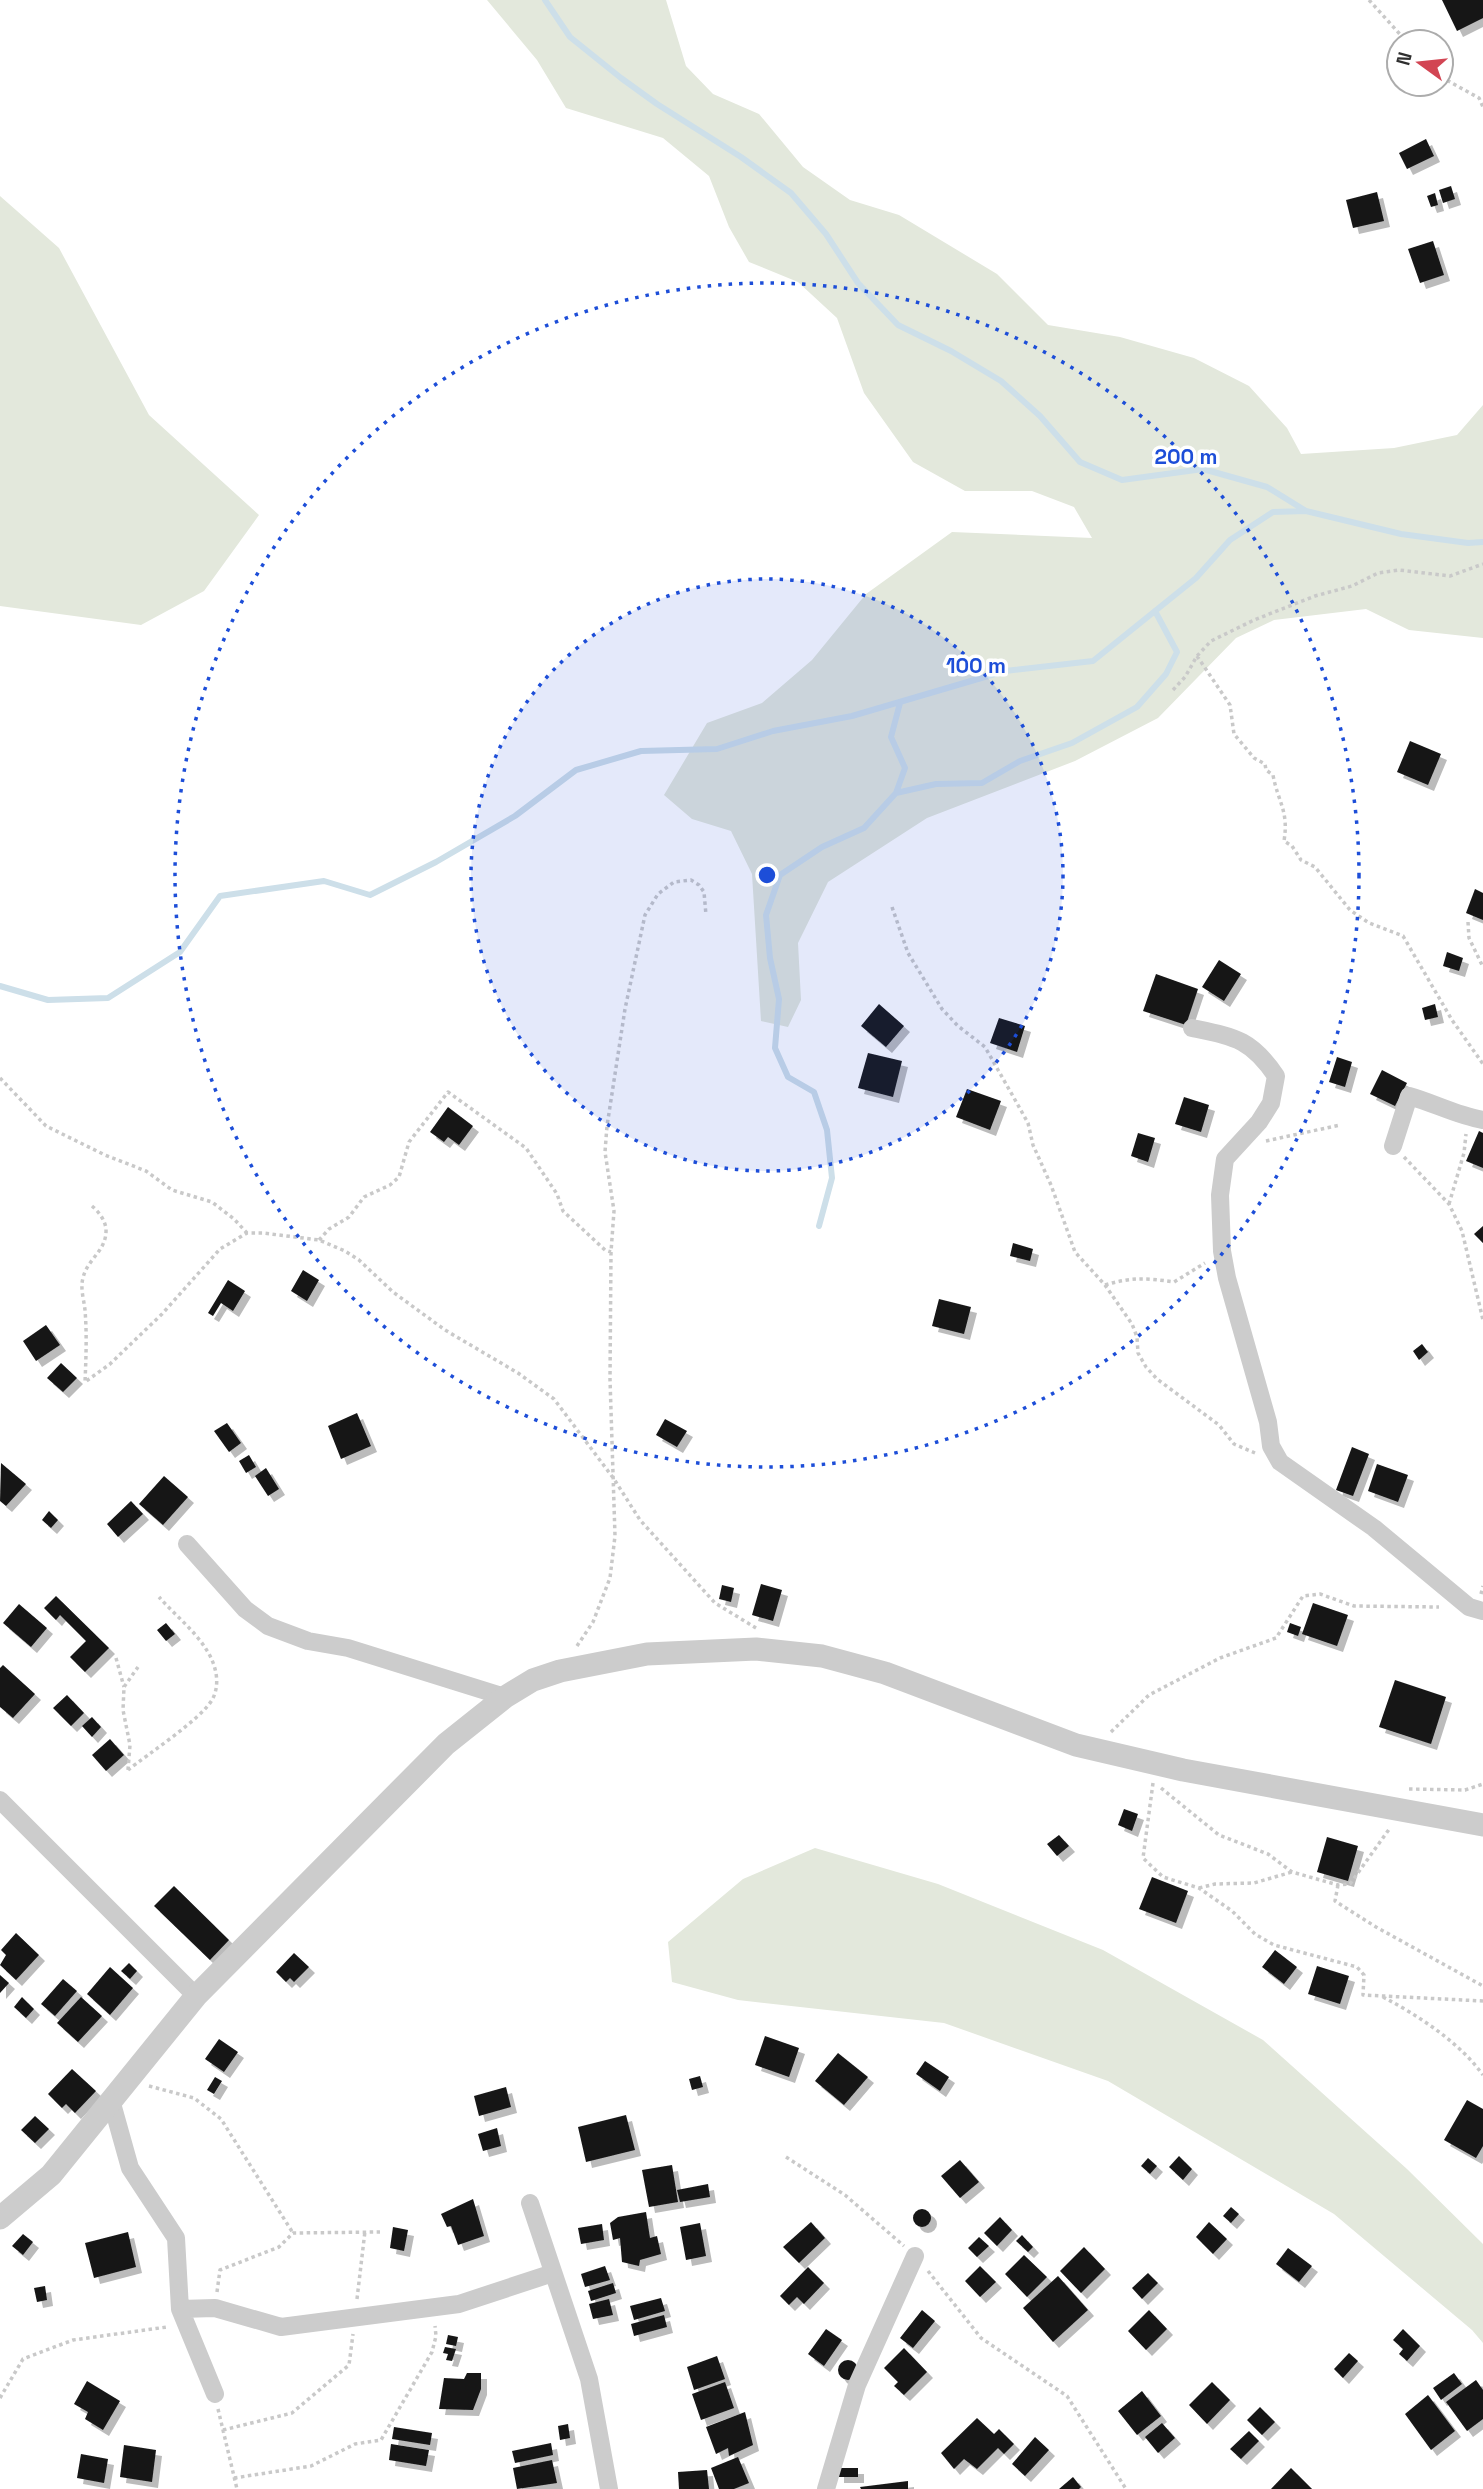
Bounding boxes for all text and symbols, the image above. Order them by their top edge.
north arrow [1385,28,1455,98]
text: N [1390,49,1418,68]
text: 200 m [1155,443,1217,470]
text: 100 m [946,652,1006,679]
centre of rings [755,863,779,887]

